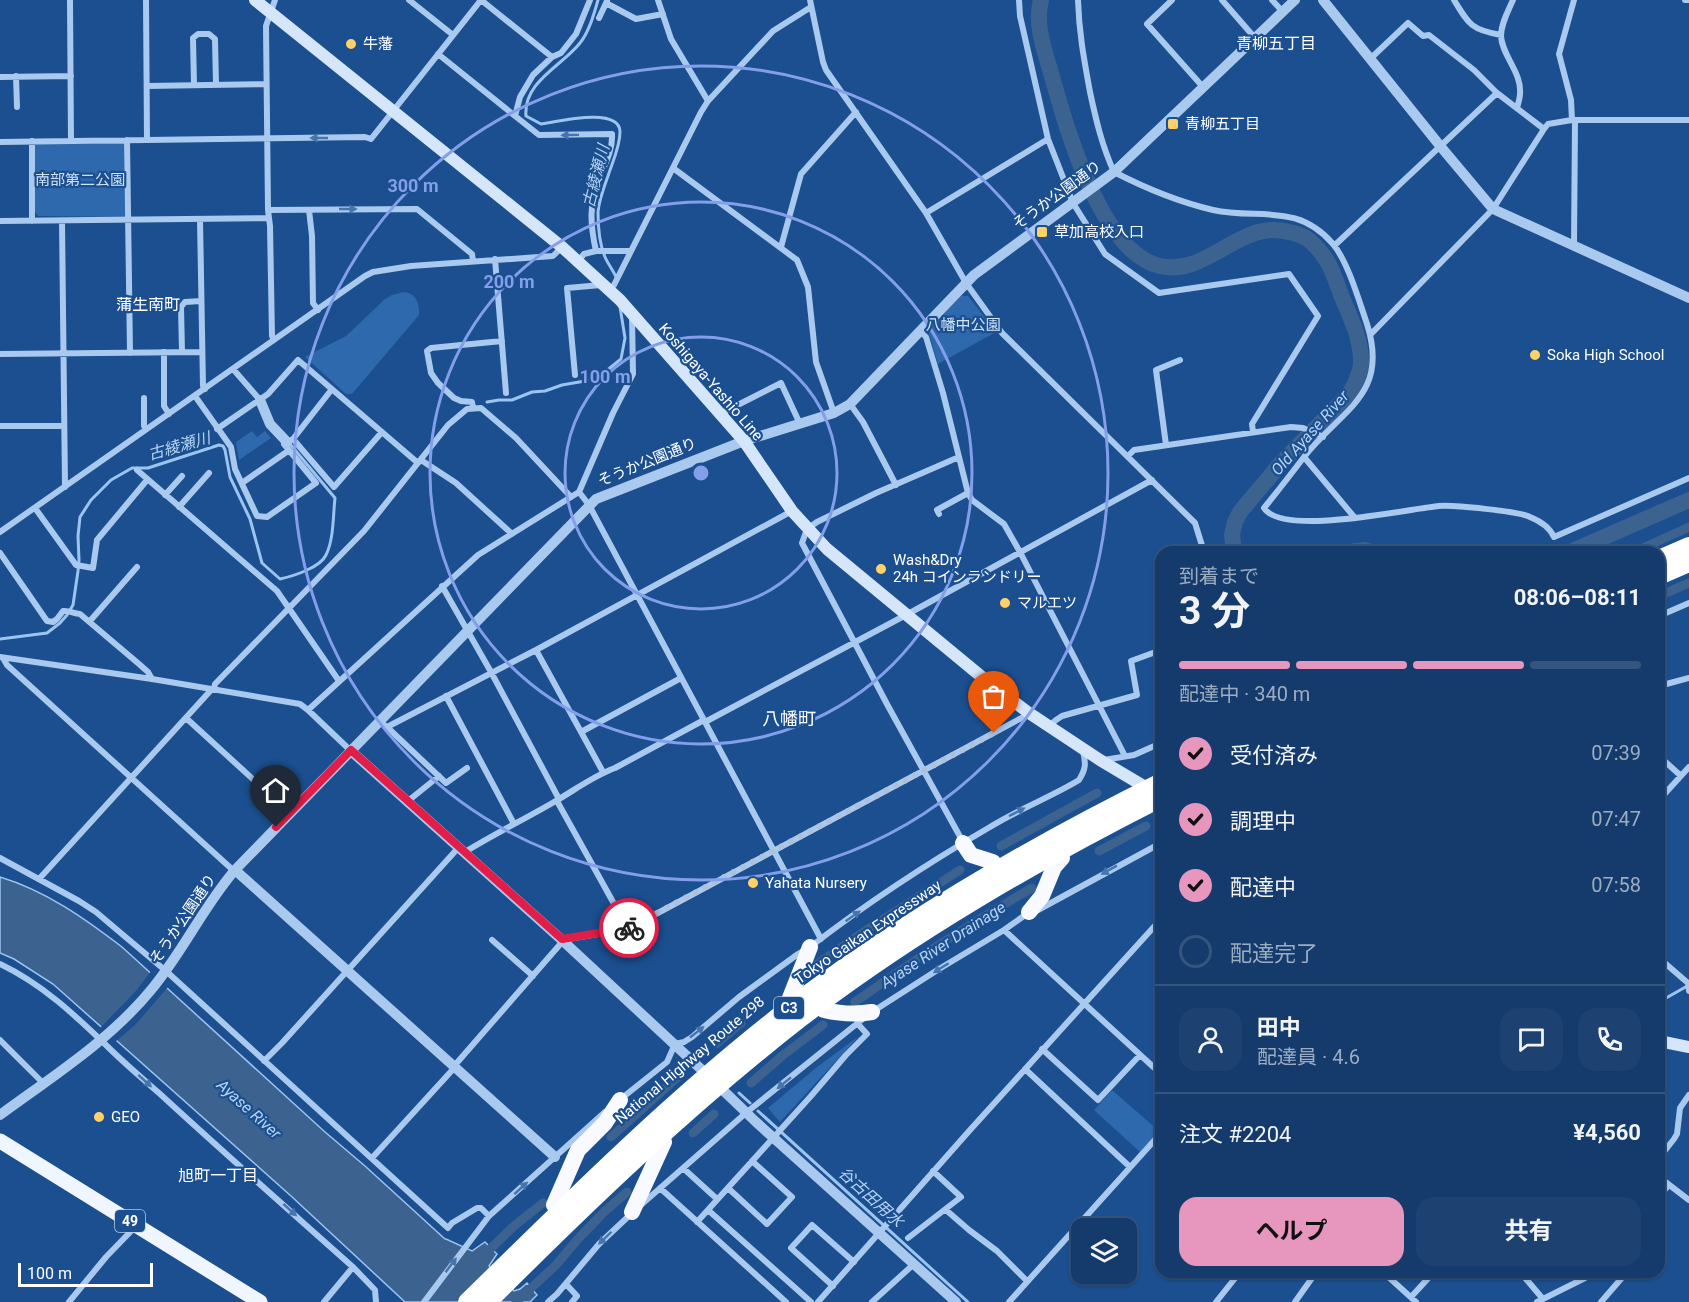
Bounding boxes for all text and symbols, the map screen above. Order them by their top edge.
district label: 青柳五丁目 [1236,34,1316,53]
place label: 牛藩 [363,35,393,53]
marker: 牛藩 [344,37,358,51]
place label: 青柳五丁目 [1185,115,1260,133]
marker: 青柳五丁目 [1166,117,1180,131]
one-way arrow [560,130,579,140]
one-way arrow [310,133,329,143]
water label: 古綾瀬川 [579,141,613,209]
street label: そうか公園通り [1009,157,1105,233]
park label: 南部第二公園 [35,171,125,189]
text: 300 m [387,175,439,196]
one-way arrow [338,204,357,214]
place label: 草加高校入口 [1054,223,1144,241]
marker: 草加高校入口 [1035,225,1049,239]
text: 200 m [483,271,535,292]
district label: 蒲生南町 [116,295,180,314]
park label: 八幡中公園 [925,316,1001,334]
street label: Koshigaya-Yashio Line [655,320,767,444]
place label: Soka High School [1547,346,1664,364]
marker: Soka High School [1528,348,1542,362]
text: 100 m [579,366,631,387]
water label: Old Ayase River [1267,386,1353,479]
water label: 古綾瀬川 [146,427,214,464]
street label: そうか公園通り [595,434,699,490]
centre of rings [691,463,711,483]
place label: Wash&Dry 24h コインランドリー [893,551,1042,586]
marker: Wash&Dry 24h コインランドリー [874,562,888,576]
text: 到着まで [1179,564,1259,588]
text: 08:06–08:11 [1514,585,1641,610]
text: 3 分 [1179,588,1250,634]
place label: マルエツ [1017,594,1077,612]
marker: マルエツ [998,596,1012,610]
pin [968,671,1019,733]
icon: bag [977,680,1010,713]
text: 配達中 · 340 m [1179,682,1310,706]
district label: 八幡町 [762,708,816,729]
icon: check [1179,737,1212,770]
text: 07:39 [1591,741,1641,765]
text: 受付済み [1230,743,1318,768]
pin [250,765,301,827]
icon: home [259,774,292,807]
icon: check [1179,803,1212,836]
one-way arrow [1009,807,1026,817]
text: 07:47 [1591,807,1641,831]
text: 調理中 [1230,809,1296,834]
one-way arrow [1100,865,1117,875]
icon: check [1179,869,1212,902]
street label: そうか公園通り [146,870,220,968]
text: 07:58 [1591,873,1641,897]
place label: Yahata Nursery [765,874,867,892]
text: 配達中 [1230,875,1296,900]
marker: Yahata Nursery [746,876,760,890]
street label: Tokyo Gaikan Expressway [791,876,945,988]
courier [599,898,659,958]
water label: Ayase River Drainage [876,898,1009,993]
one-way arrow [844,910,860,922]
icon: bike [613,912,646,945]
text: 配達完了 [1230,941,1318,966]
one-way arrow [933,962,949,973]
street label: National Highway Route 298 [612,992,768,1128]
road number: C3 [774,997,804,1019]
button: person [1179,1008,1242,1071]
button: chat [1500,1008,1563,1071]
button: phone [1578,1008,1641,1071]
text: 田中 [1257,1015,1301,1040]
one-way arrow [689,1027,704,1039]
text: 配達員 · 4.6 [1257,1045,1360,1069]
one-way arrow [137,1073,151,1087]
water label: Ayase River [212,1075,286,1143]
one-way arrow [776,1076,792,1089]
place label: GEO [111,1108,140,1126]
marker: GEO [92,1110,106,1124]
text: ¥4,560 [1573,1120,1641,1145]
text: 注文 #2204 [1179,1122,1291,1147]
water label: 谷古田用水 [835,1163,909,1232]
district label: 旭町一丁目 [178,1166,258,1185]
one-way arrow [513,1182,528,1195]
button: ヘルプ [1179,1197,1404,1266]
button: 共有 [1416,1197,1641,1266]
one-way arrow [282,1203,297,1216]
road number: 49 [115,1210,145,1232]
map controls [1071,1218,1137,1284]
button: layers [1071,1218,1137,1284]
one-way arrow [599,1231,613,1245]
one-way arrow [445,1258,457,1273]
scale bar [18,1260,153,1288]
text: 100 m [27,1264,72,1283]

